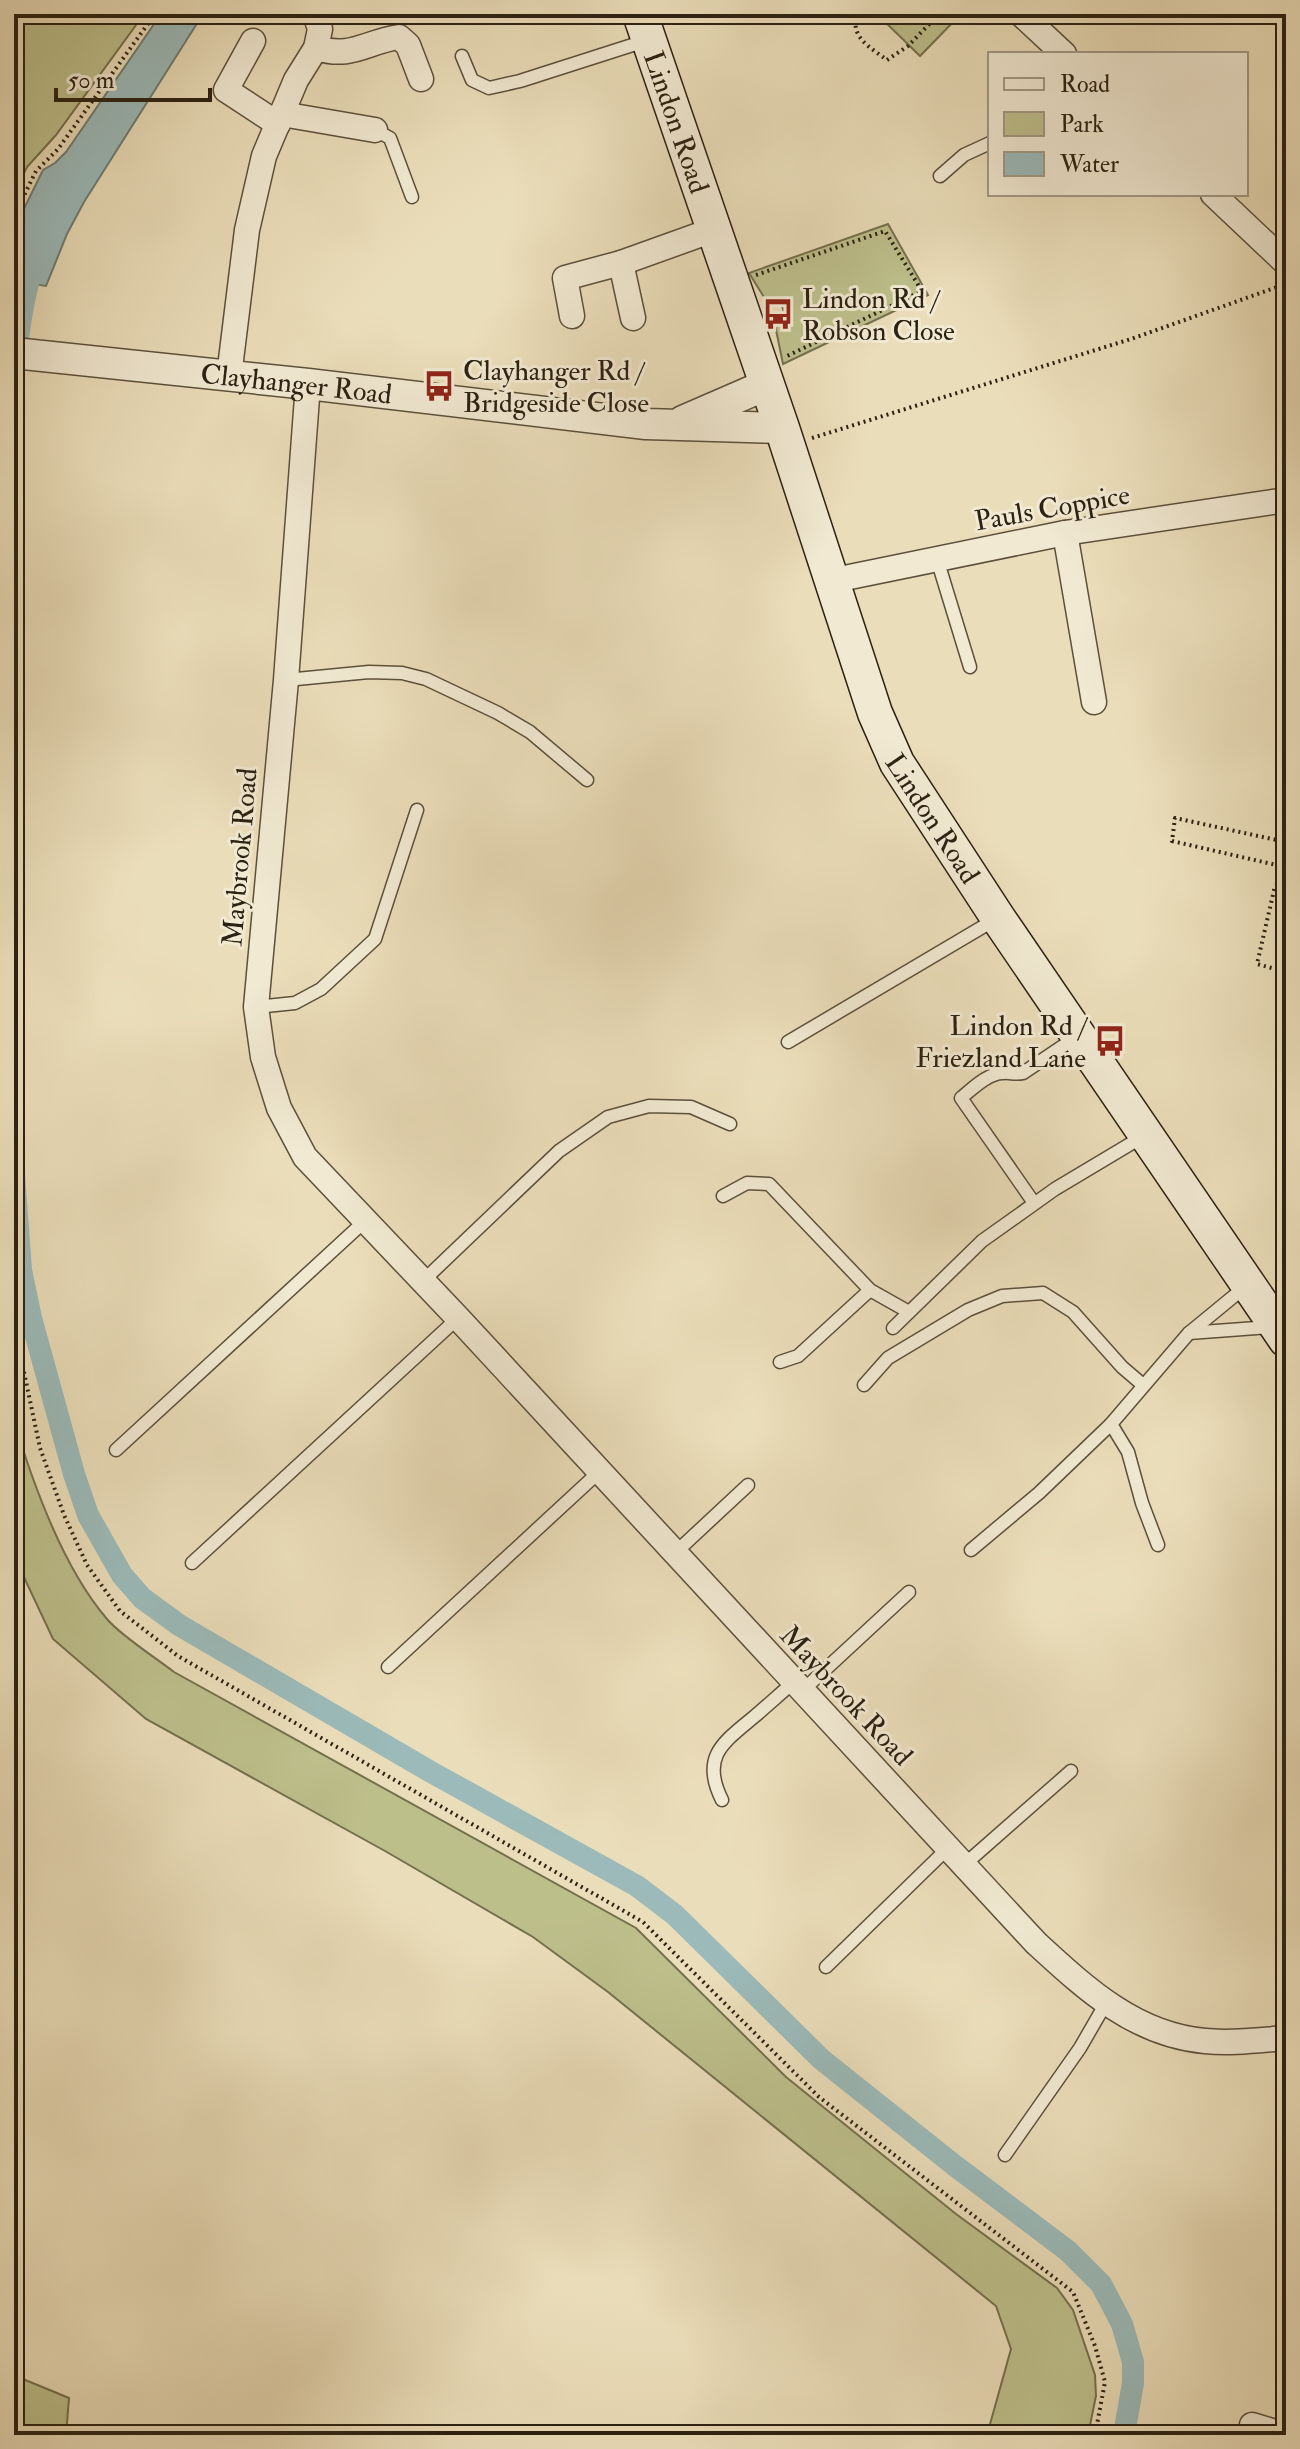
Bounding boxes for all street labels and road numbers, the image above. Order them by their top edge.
street label: Lindon Road [635,47,716,198]
street label: Clayhanger Road [199,357,394,413]
street label: Pauls Coppice [972,478,1133,539]
street label: Lindon Road [877,747,987,891]
street label: Maybrook Road [215,766,266,948]
street label: Maybrook Road [772,1619,920,1774]

